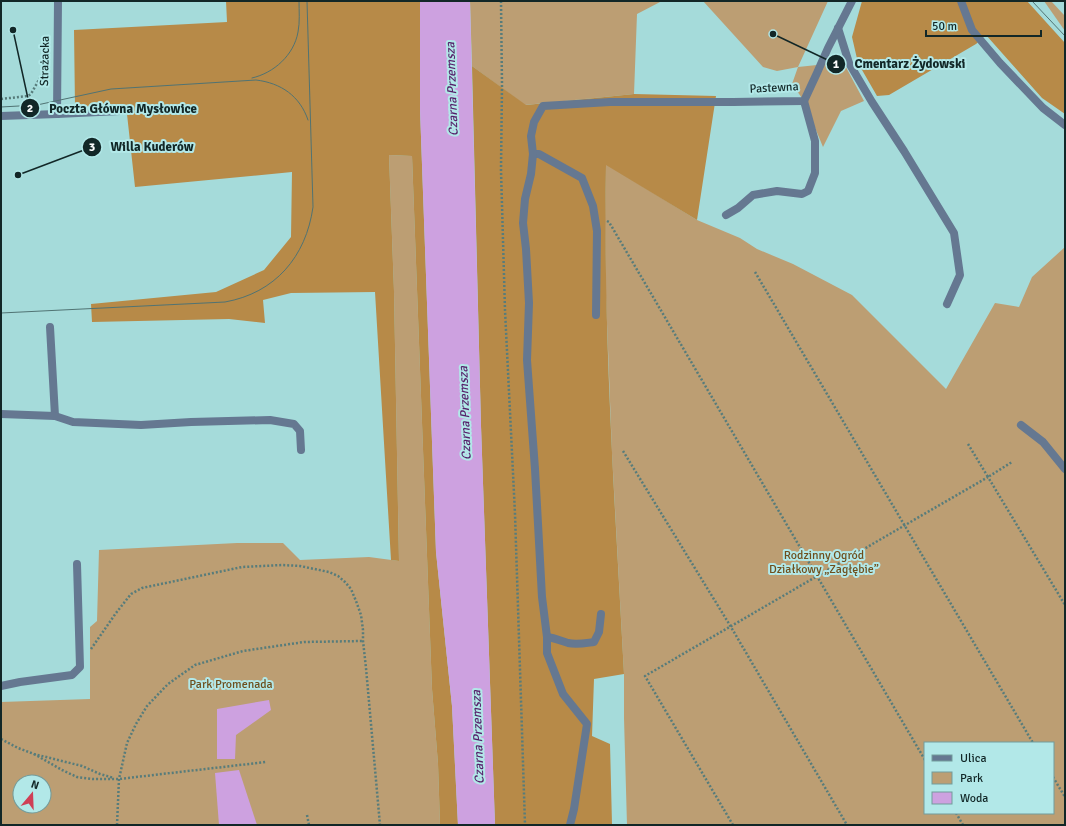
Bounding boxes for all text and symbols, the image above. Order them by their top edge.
scale bar [926,12,1041,38]
text: 50 m [932,19,957,34]
street label: Strażacka [37,36,53,86]
water label: Czarna Przemsza [442,41,462,136]
callout: Cmentarz Żydowski [826,51,973,76]
text: Cmentarz Żydowski [854,55,966,72]
text: 1 [833,57,840,72]
street label: Pastewna [749,79,799,97]
callout: Poczta Główna Mysłowice [20,96,205,121]
text: 2 [27,101,33,116]
text: Poczta Główna Mysłowice [49,101,198,117]
callout: Willa Kuderów [82,134,202,159]
text: Willa Kuderów [110,139,194,155]
text: 3 [89,140,95,155]
water label: Czarna Przemsza [455,365,475,460]
park label: Rodzinny Ogród Działkowy „Zagłębie” [769,548,879,577]
park label: Park Promenada [189,677,273,692]
water label: Czarna Przemsza [468,689,488,784]
legend [924,742,1054,814]
text: Ulica [960,751,987,766]
text: Park [960,771,983,786]
north arrow [12,774,52,814]
text: N [29,778,41,792]
text: Woda [960,791,988,806]

